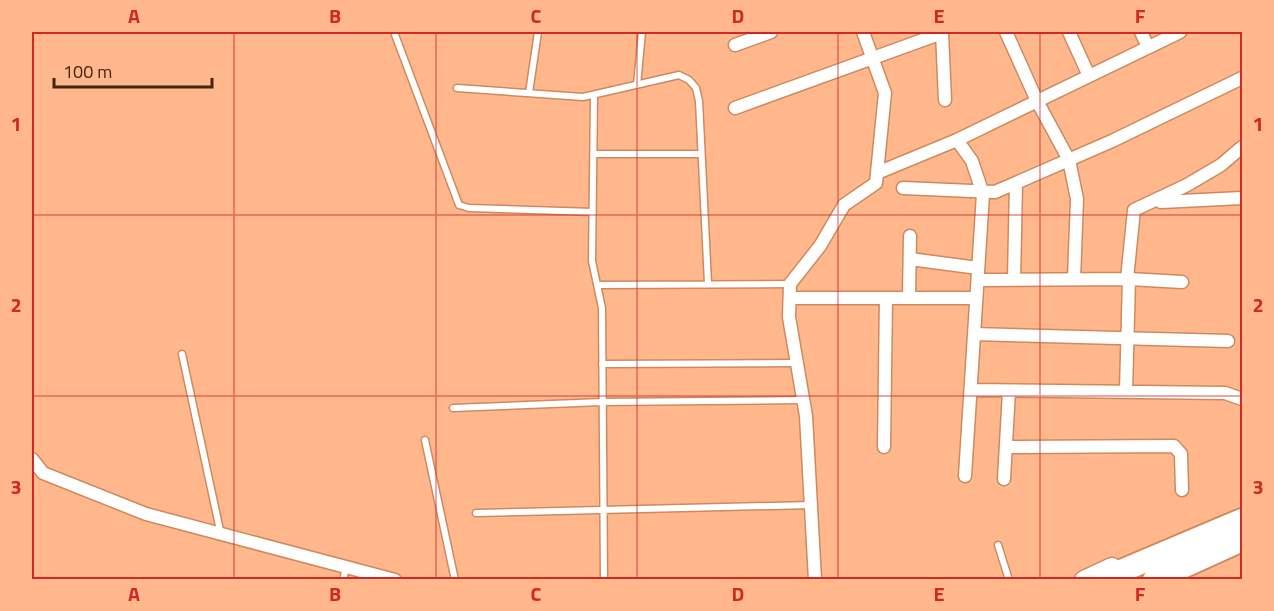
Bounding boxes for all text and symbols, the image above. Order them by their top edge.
text: A [128,0,140,31]
text: B [329,0,341,31]
text: C [531,0,542,31]
text: D [732,0,744,31]
text: E [933,0,945,31]
text: F [1135,0,1146,31]
scale bar [54,51,212,89]
text: 100 m [63,58,112,85]
text: 1 [10,108,22,139]
text: 1 [1252,108,1264,139]
text: 2 [10,289,22,320]
text: 2 [1252,289,1264,320]
text: 3 [10,471,22,502]
text: 3 [1252,471,1264,502]
text: A [128,578,140,609]
text: B [329,578,341,609]
text: C [531,578,542,609]
text: D [732,578,744,609]
text: E [933,578,945,609]
text: F [1135,578,1146,609]

